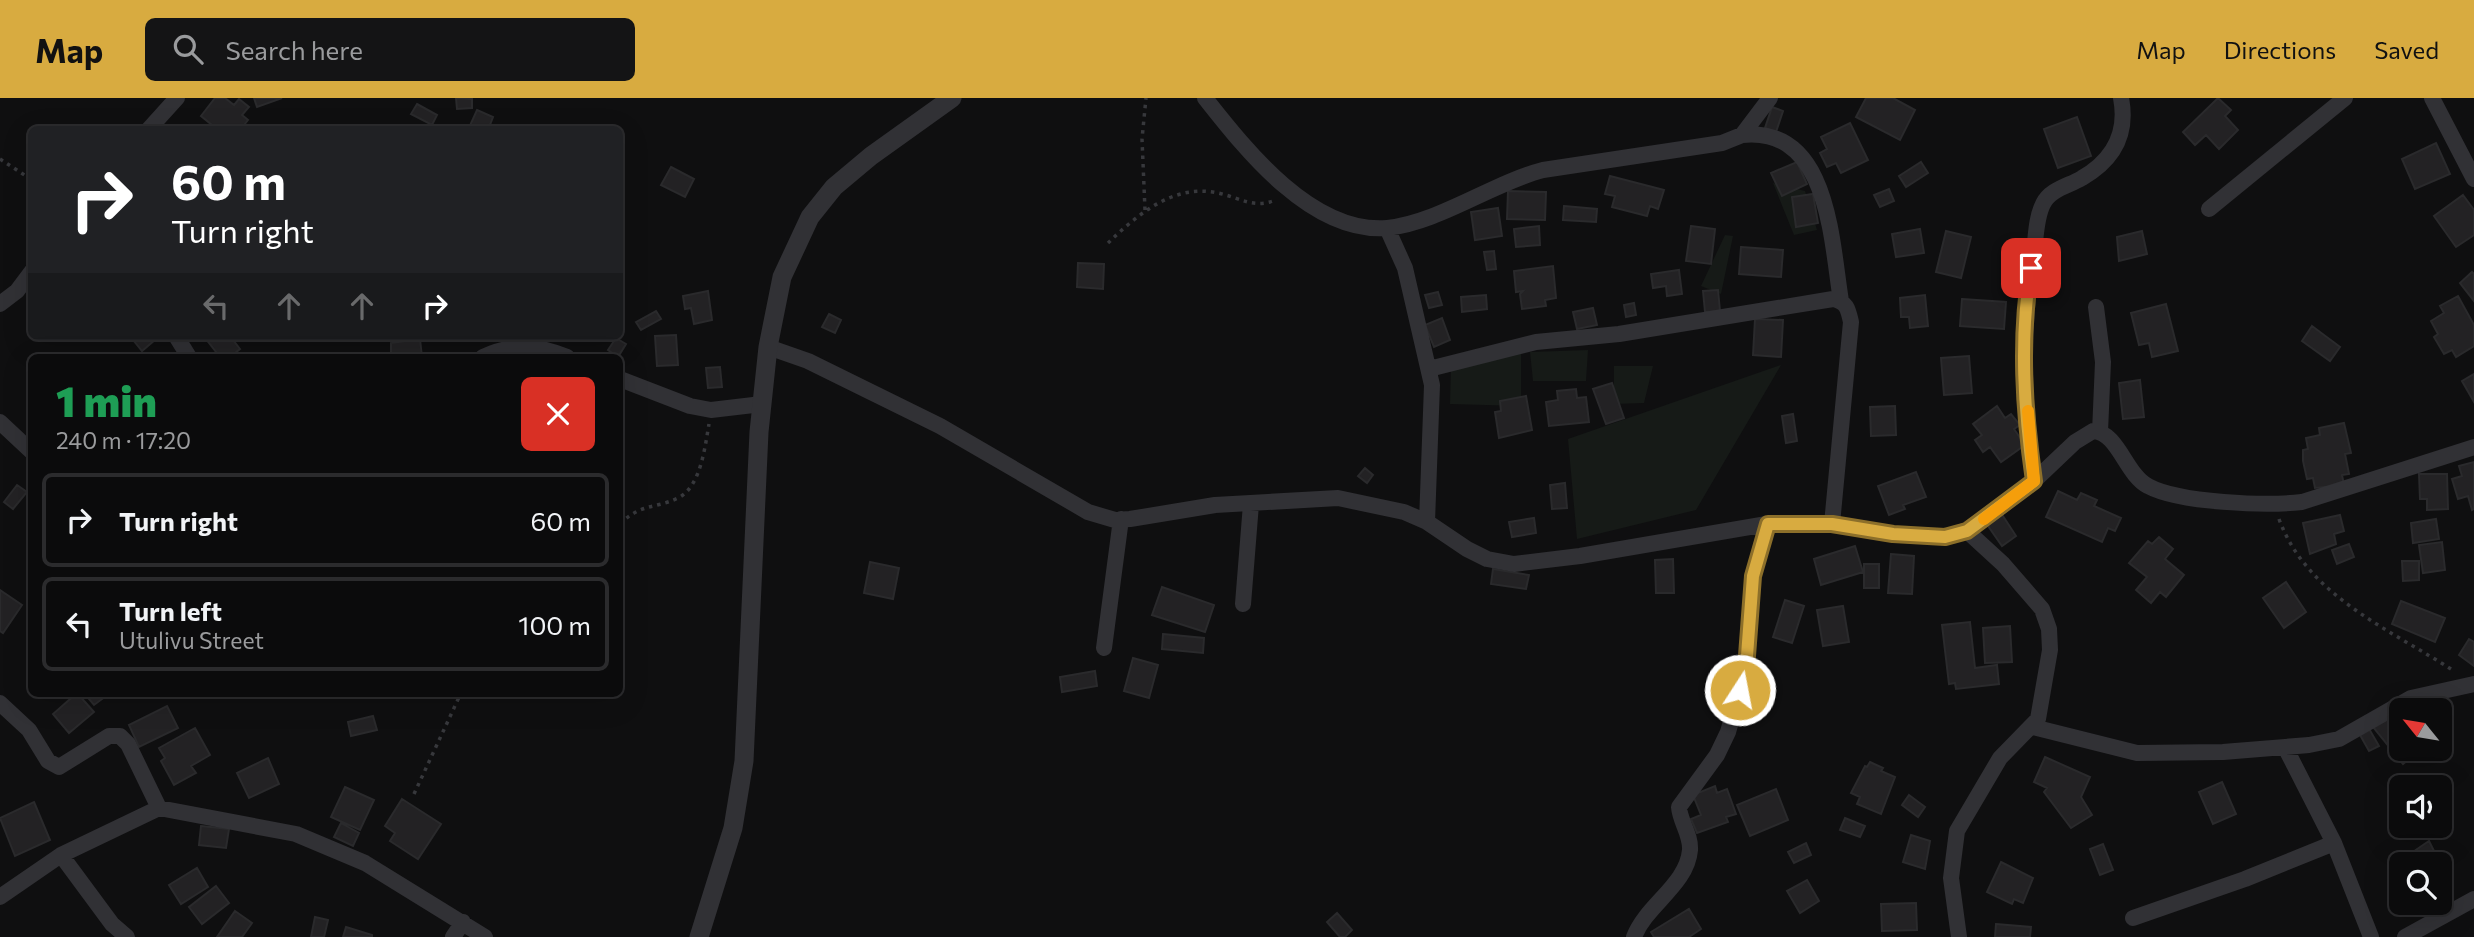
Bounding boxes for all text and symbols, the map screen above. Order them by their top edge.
search box [145,18,635,81]
text: Map [35,29,103,70]
icon: search [169,30,207,68]
text: Search here [225,34,363,65]
text: Map [2136,35,2186,64]
text: Directions [2224,35,2336,64]
text: Saved [2374,35,2439,64]
text: 60 m [171,150,286,210]
icon: right [56,154,147,245]
text: Turn right [171,210,314,250]
pin [2001,238,2061,298]
icon: arrive [2012,249,2050,287]
icon: left [197,287,235,325]
icon: ahead [270,287,308,325]
icon: ahead [343,287,381,325]
icon: right [416,287,454,325]
text: 1 min [56,374,157,426]
button: close [521,377,595,451]
text: 240 m · 17:20 [56,426,191,454]
icon: right [60,501,98,539]
text: Turn right [119,505,238,536]
text: 60 m [531,505,591,536]
text: Turn left [119,595,222,626]
icon: left [60,605,98,643]
text: 100 m [518,609,591,640]
text: Utulivu Street [119,626,264,654]
position arrow [1703,653,1777,727]
north arrow [2389,698,2452,761]
map controls [2389,698,2452,915]
button: sound [2389,775,2452,838]
button: search [2389,852,2452,915]

